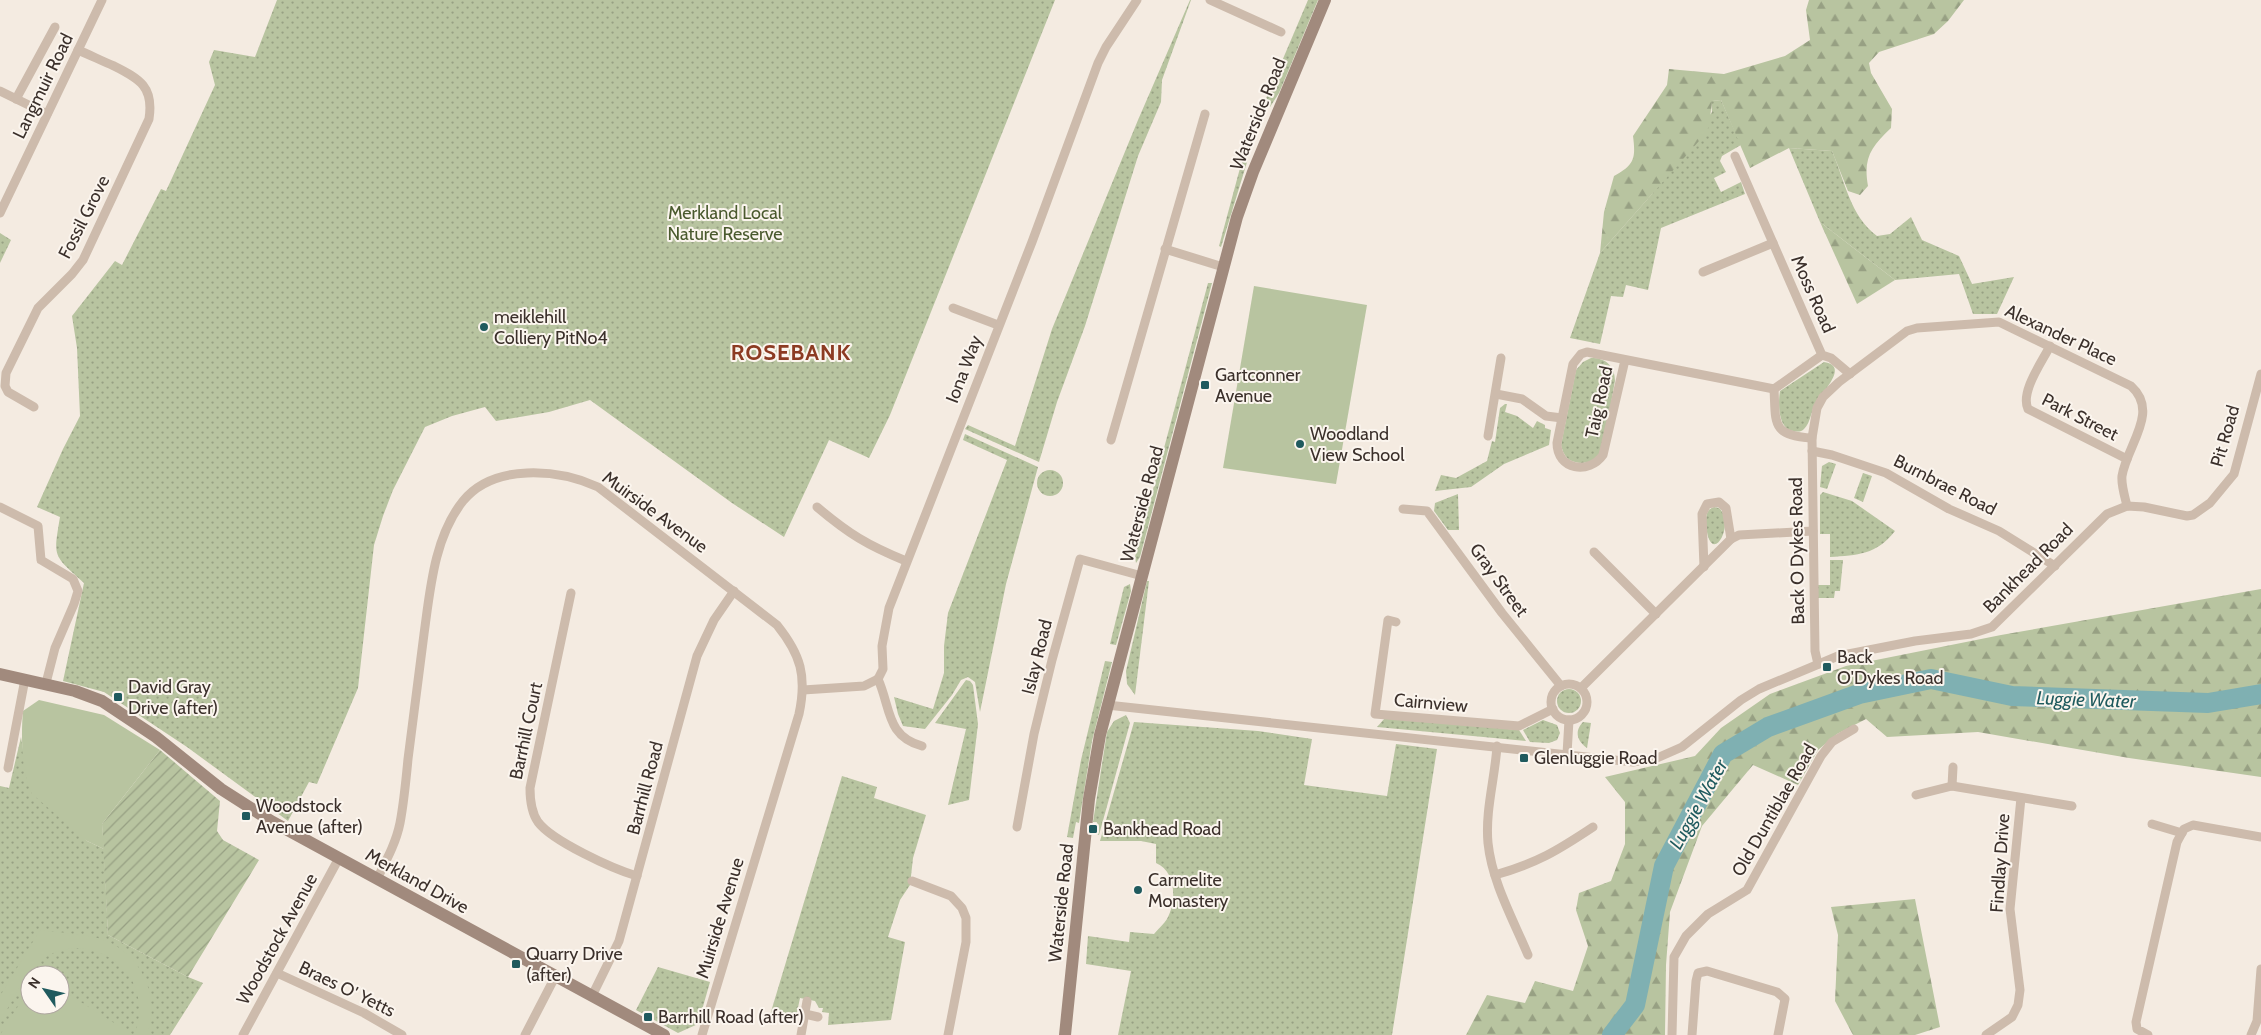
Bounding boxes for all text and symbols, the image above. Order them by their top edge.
street label: Langmuir Road [8,30,78,142]
street label: Waterside Road [1225,55,1291,173]
street label: Fossil Grove [54,172,114,262]
park label: Merkland Local Nature Reserve [667,202,783,245]
street label: Moss Road [1786,252,1840,336]
street label: Alexander Place [2002,300,2120,370]
place label: meiklehill Colliery PitNo4 [494,306,608,349]
marker: meiklehill Colliery PitNo4 [478,321,490,333]
street label: Iona Way [941,332,987,406]
district label: ROSEBANK [731,339,851,366]
place label: Gartconner Avenue [1215,364,1301,407]
street label: Taig Road [1581,364,1617,440]
marker: Gartconner Avenue [1199,379,1211,391]
street label: Park Street [2038,388,2122,446]
street label: Pit Road [2206,403,2244,469]
place label: Woodland View School [1310,423,1405,466]
marker: Woodland View School [1294,438,1306,450]
street label: Waterside Road [1116,444,1168,564]
street label: Burnbrae Road [1890,450,2000,520]
street label: Muirside Avenue [598,466,712,558]
street label: Back O Dykes Road [1785,477,1809,625]
street label: Bankhead Road [1978,518,2078,618]
street label: Gray Street [1465,539,1533,621]
street label: Islay Road [1017,617,1057,697]
place label: Back O'Dykes Road [1837,646,1944,689]
marker: Back O'Dykes Road [1821,661,1833,673]
place label: David Gray Drive (after) [128,676,218,719]
street label: Barrhill Court [505,680,547,782]
water label: Luggie Water [2036,686,2137,713]
street label: Cairnview [1393,689,1469,717]
marker: David Gray Drive (after) [112,691,124,703]
street label: Barrhill Road [622,739,668,837]
street label: Old Duntiblae Road [1727,740,1821,880]
place label: Glenluggie Road [1534,747,1658,769]
marker: Glenluggie Road [1518,752,1530,764]
water label: Luggie Water [1664,754,1733,853]
place label: Woodstock Avenue (after) [256,795,363,838]
marker: Woodstock Avenue (after) [240,810,252,822]
street label: Findlay Drive [1986,813,2014,913]
place label: Bankhead Road [1103,818,1221,840]
marker: Bankhead Road [1087,823,1099,835]
street label: Waterside Road [1044,843,1078,963]
street label: Merkland Drive [361,844,473,918]
street label: Muirside Avenue [691,855,749,981]
street label: Woodstock Avenue [232,869,322,1009]
place label: Carmelite Monastery [1148,869,1228,912]
marker: Carmelite Monastery [1132,884,1144,896]
place label: Quarry Drive (after) [526,943,623,986]
street label: Braes O' Yetts [295,956,399,1022]
marker: Quarry Drive (after) [510,958,522,970]
north arrow [20,965,70,1015]
text: N [24,974,44,992]
place label: Barrhill Road (after) [658,1006,804,1028]
marker: Barrhill Road (after) [642,1011,654,1023]

